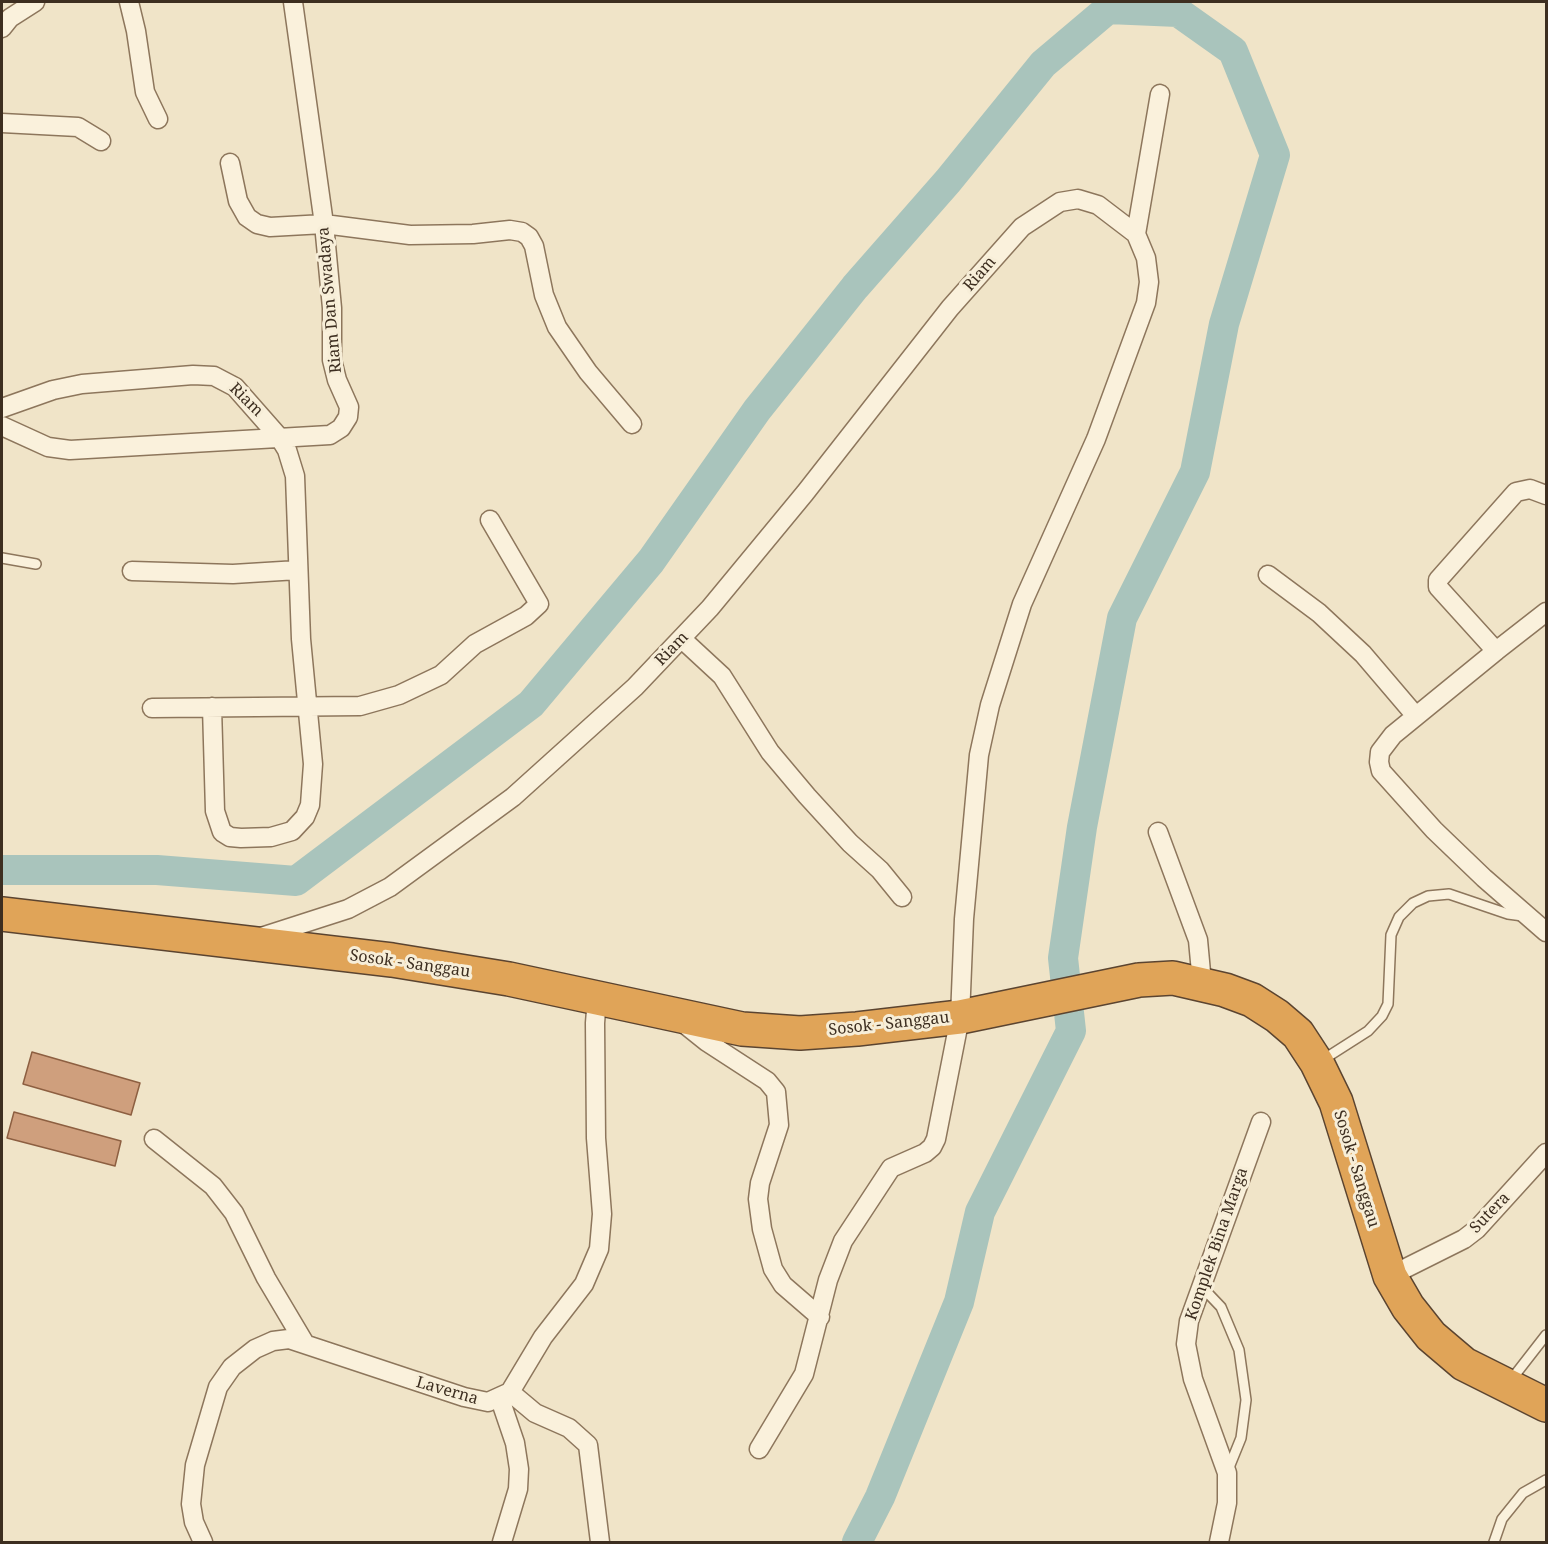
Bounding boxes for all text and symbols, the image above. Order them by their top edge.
street label: Riam Dan Swadaya [314,226,346,374]
street label: Riam [960,253,1000,295]
street label: Riam [225,379,267,421]
street label: Riam [651,628,693,670]
street label: Sosok - Sanggau [349,946,471,982]
street label: Sosok - Sanggau [828,1008,950,1040]
street label: Sosok - Sanggau [1329,1108,1383,1230]
street label: Komplek Bina Marga [1182,1165,1252,1323]
street label: Sutera [1466,1189,1514,1237]
street label: Laverna [414,1373,480,1409]

